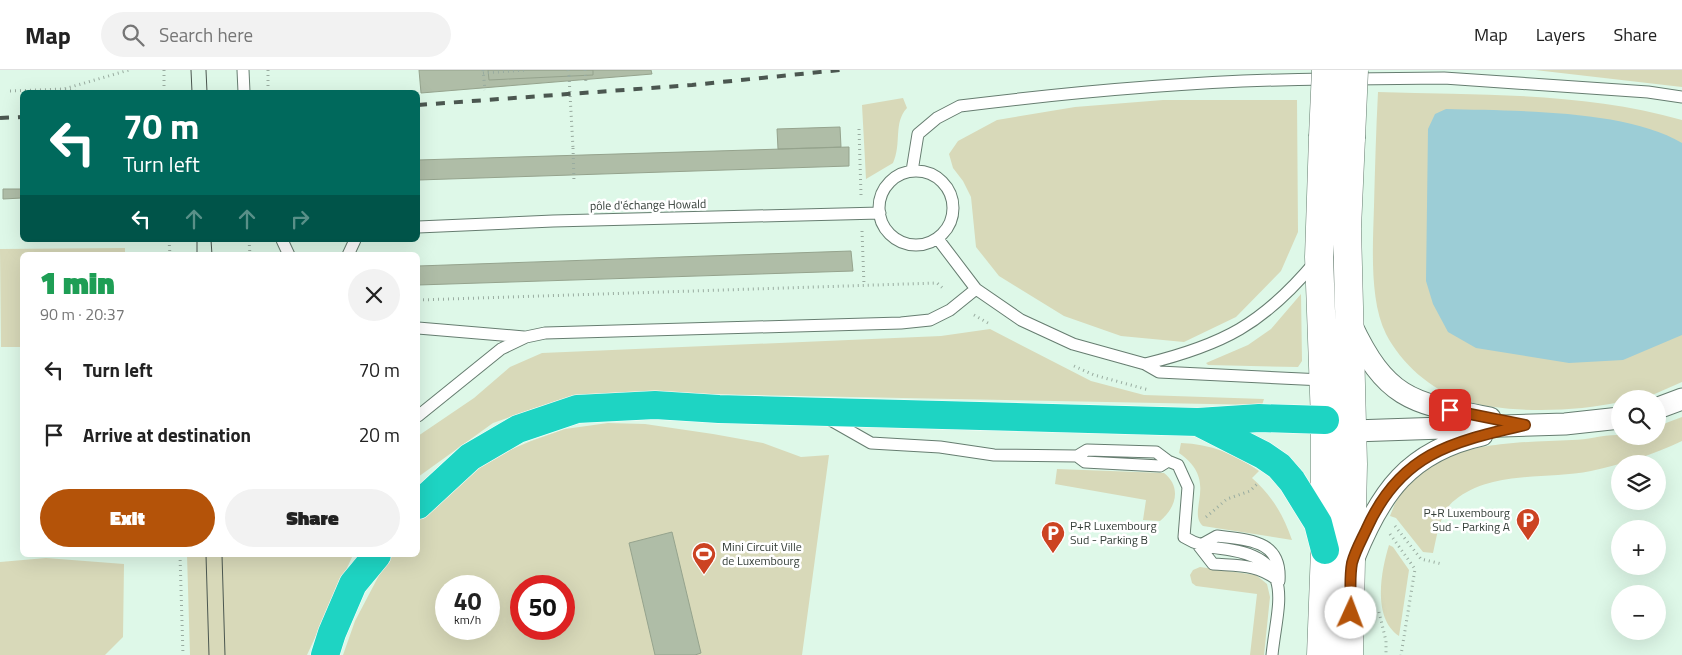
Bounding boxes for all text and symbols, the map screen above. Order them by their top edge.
search box [101,12,451,57]
text: Map [25,17,71,53]
text: Search here [159,20,253,49]
icon: search [119,21,147,49]
text: Map [1474,21,1508,48]
text: Layers [1536,21,1585,48]
text: Share [1613,21,1657,48]
text: 70 m [123,99,199,153]
icon: left [40,110,105,175]
text: Turn left [123,147,200,181]
street label: pôle d'échange Howald [590,194,706,215]
icon: left [127,205,155,233]
icon: ahead [180,205,208,233]
icon: ahead [233,205,261,233]
icon: right [286,205,314,233]
text: 1 min [40,260,115,306]
button: close [348,269,400,321]
text: 90 m · 20:37 [40,302,125,326]
text: Turn left [83,355,153,384]
text: 70 m [359,355,400,384]
icon: left [40,356,68,384]
pin [1429,389,1471,431]
map controls [1611,390,1666,640]
button: search [1611,390,1666,445]
icon: arrive [1436,396,1464,424]
text: Arrive at destination [83,420,251,449]
text: 20 m [359,420,400,449]
icon: arrive [40,421,68,449]
button: layers [1611,455,1666,510]
button: Exit [40,489,215,547]
button: Share [225,489,400,547]
place label: P+R Luxembourg Sud - Parking A [1423,503,1510,536]
parking icon: P+R Luxembourg Sud - Parking A [1515,507,1541,541]
place label: P+R Luxembourg Sud - Parking B [1070,516,1157,549]
parking icon: P+R Luxembourg Sud - Parking B [1040,520,1066,554]
button: + [1611,520,1666,575]
place label: Mini Circuit Ville de Luxembourg [722,537,802,570]
sports icon: Mini Circuit Ville de Luxembourg [691,541,717,575]
speed limit sign: 50 [510,575,575,640]
text: 40 [453,582,482,620]
button: − [1611,585,1666,640]
position arrow [1324,586,1376,638]
text: km/h [454,610,481,629]

